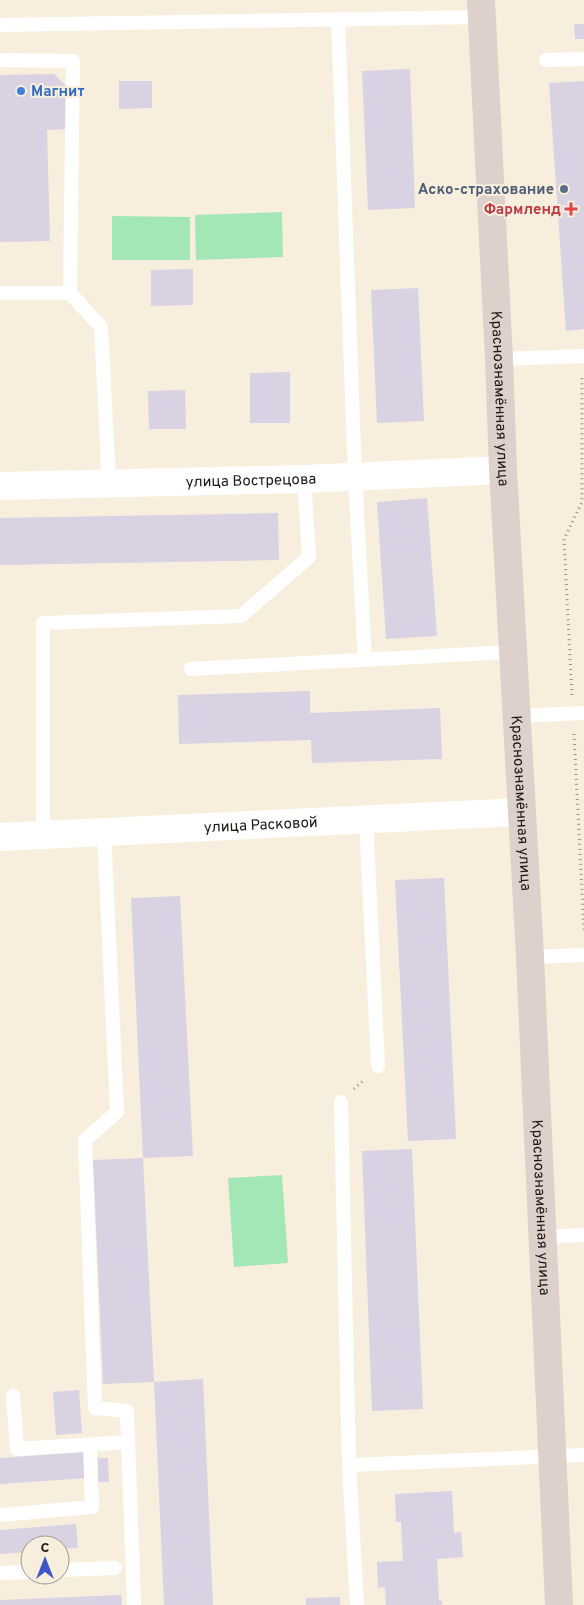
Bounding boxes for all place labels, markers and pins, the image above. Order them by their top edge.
place label: Магнит [31,83,84,102]
marker: Магнит [15,85,27,97]
place label: Аско-страхование [418,181,554,200]
marker: Аско-страхование [558,183,570,195]
place label: Фармленд [484,201,561,220]
marker: Фармленд [565,203,577,215]

